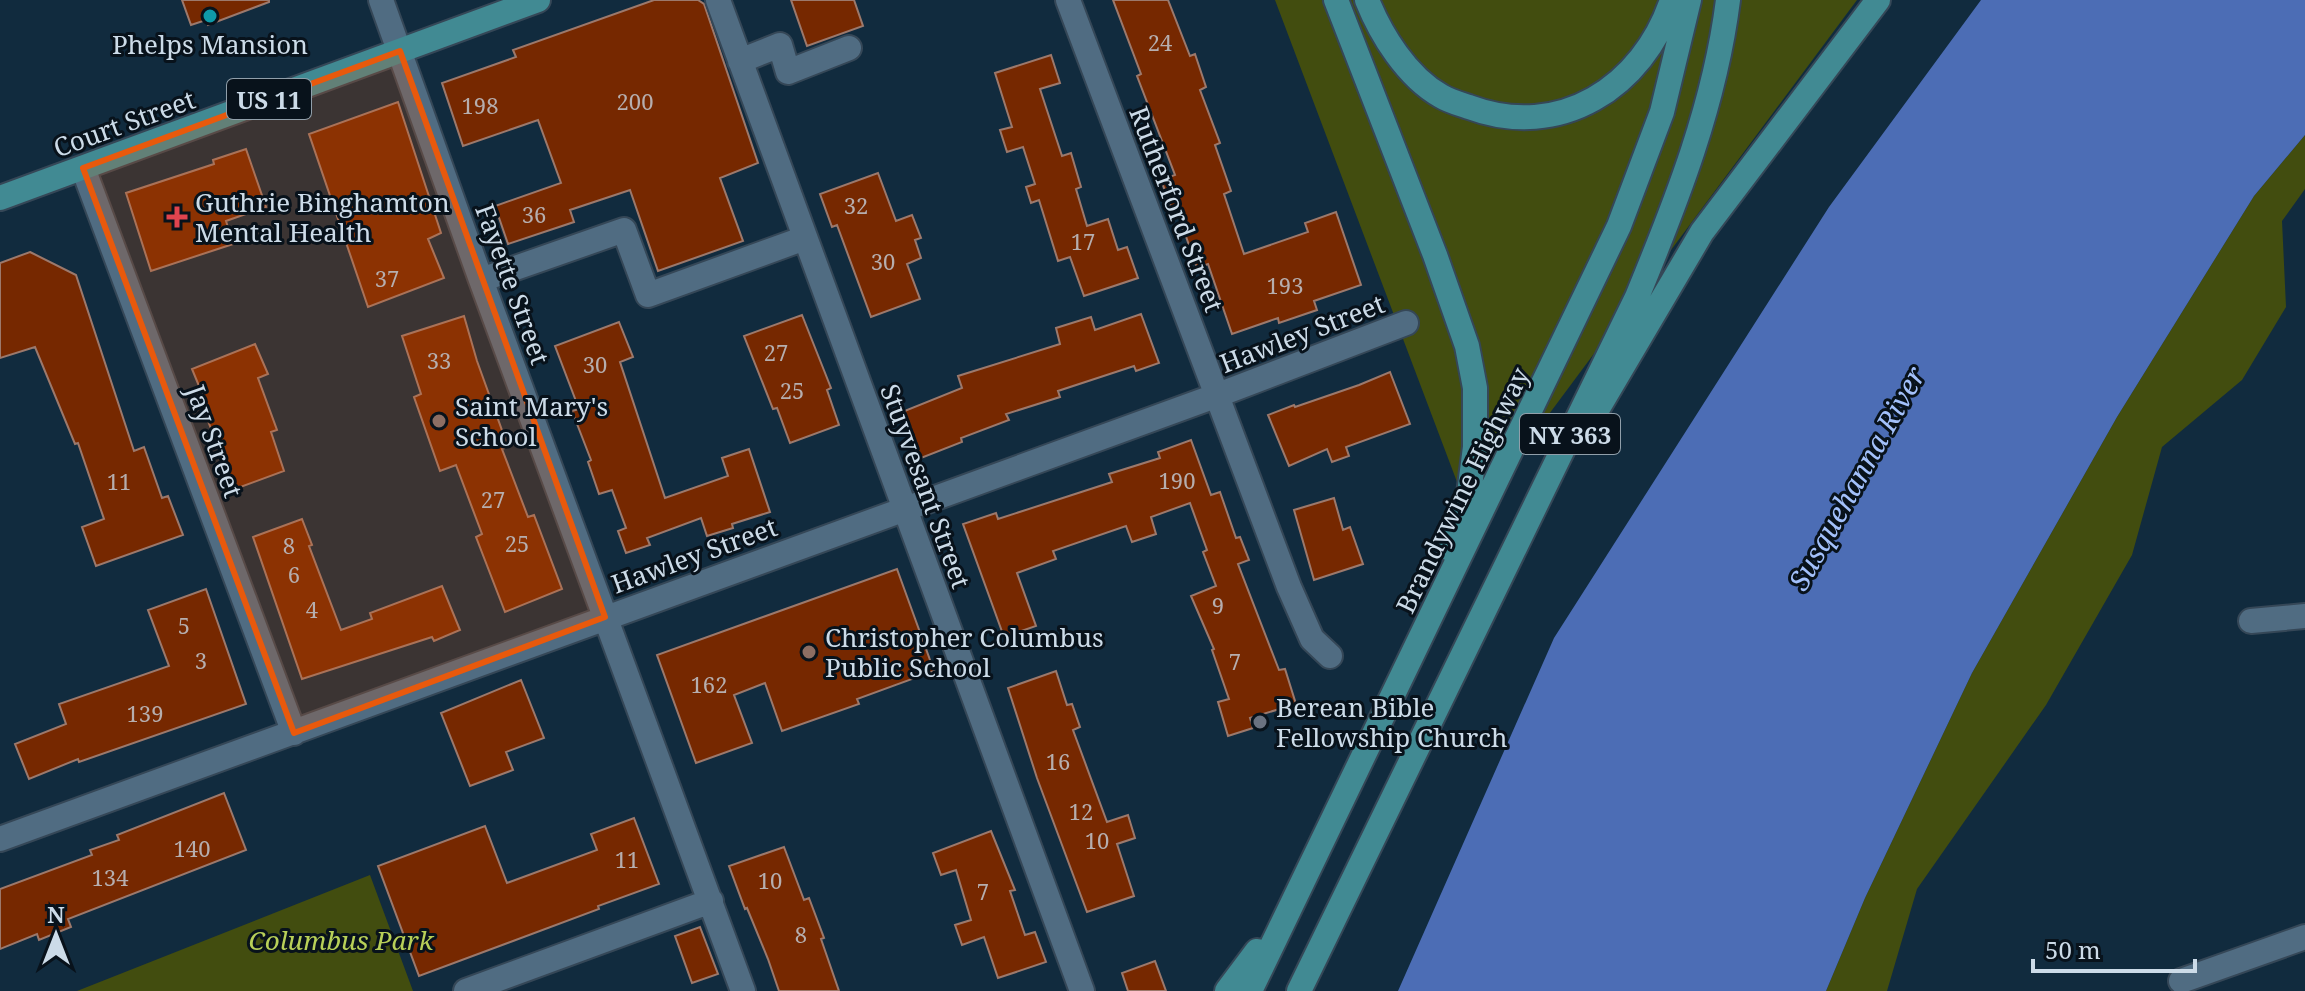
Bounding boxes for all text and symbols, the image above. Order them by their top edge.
marker: Phelps Mansion [201,7,219,25]
place label: Phelps Mansion [112,26,308,62]
house number: 24 [1148,27,1172,57]
road number: US 11 [227,79,311,119]
street label: Court Street [48,81,200,165]
house number: 200 [617,86,653,116]
house number: 198 [462,90,498,120]
street label: Rutherford Street [1121,101,1233,317]
place label: Guthrie Binghamton Mental Health [195,184,450,250]
house number: 32 [844,190,868,220]
street label: Fayette Street [467,199,559,369]
house number: 36 [522,199,546,229]
marker: Guthrie Binghamton Mental Health [166,206,188,228]
house number: 17 [1071,226,1095,256]
house number: 30 [871,246,895,276]
house number: 37 [375,263,399,293]
house number: 193 [1267,270,1303,300]
street label: Hawley Street [1215,285,1389,381]
house number: 27 [764,337,788,367]
house number: 33 [427,345,451,375]
house number: 30 [583,349,607,379]
water label: Susquehanna River [1779,359,1934,597]
street label: Brandywine Highway [1387,361,1537,619]
house number: 25 [780,375,804,405]
street label: Jay Street [178,379,252,502]
street label: Stuyvesant Street [872,379,980,593]
place label: Saint Mary's School [455,388,608,454]
marker: Saint Mary's School [430,412,448,430]
road number: NY 363 [1520,414,1620,454]
house number: 190 [1159,465,1195,495]
house number: 11 [107,466,131,496]
house number: 27 [481,484,505,514]
street label: Hawley Street [606,508,782,602]
house number: 25 [505,528,529,558]
house number: 8 [283,530,295,560]
house number: 6 [288,559,300,589]
house number: 9 [1212,590,1224,620]
house number: 4 [306,594,318,624]
house number: 5 [178,610,190,640]
place label: Christopher Columbus Public School [825,619,1104,685]
marker: Christopher Columbus Public School [800,643,818,661]
house number: 3 [195,645,207,675]
house number: 7 [1229,646,1241,676]
house number: 162 [691,669,727,699]
place label: Berean Bible Fellowship Church [1276,689,1508,755]
house number: 139 [127,698,163,728]
marker: Berean Bible Fellowship Church [1251,713,1269,731]
house number: 16 [1046,746,1070,776]
house number: 12 [1069,796,1093,826]
house number: 10 [1085,825,1109,855]
house number: 140 [174,833,210,863]
house number: 11 [615,844,639,874]
house number: 134 [92,862,128,892]
house number: 10 [758,865,782,895]
house number: 7 [977,876,989,906]
north arrow [16,895,96,975]
text: N [47,899,65,929]
house number: 8 [795,919,807,949]
park label: Columbus Park [248,922,435,958]
scale bar [2033,923,2195,973]
text: 50 m [2045,933,2101,966]

